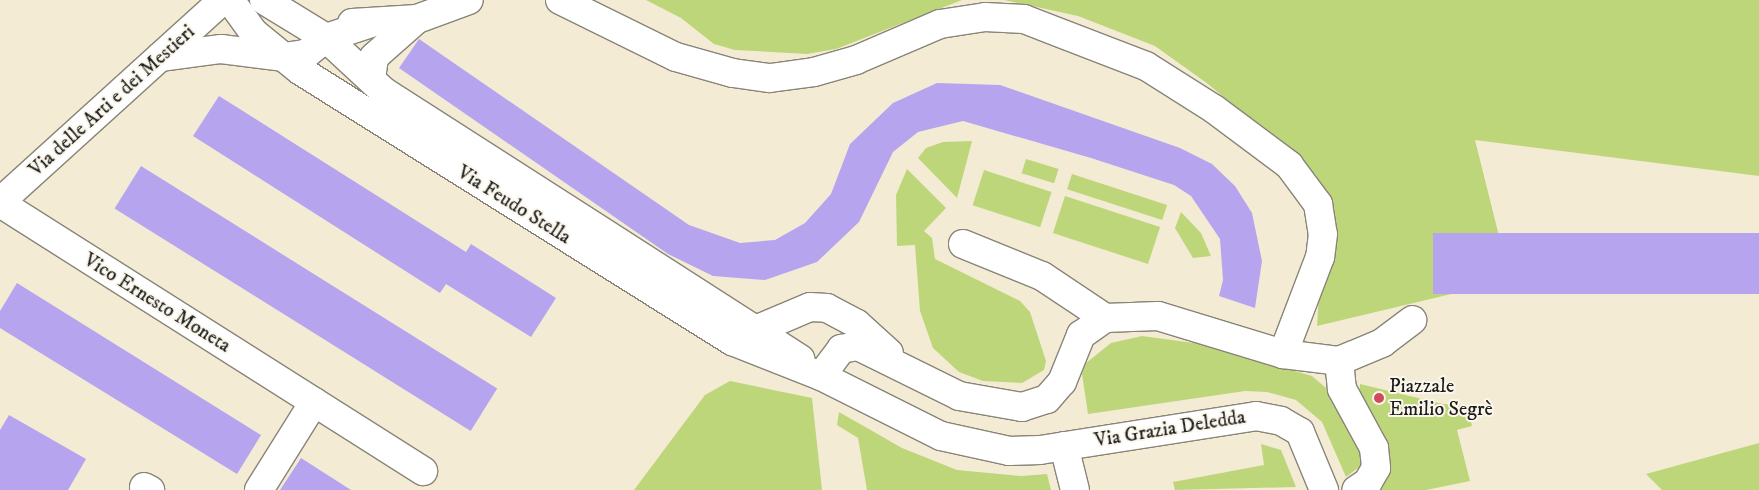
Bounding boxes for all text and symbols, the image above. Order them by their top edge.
street label: Via delle Arti e dei Mestieri [24,20,200,182]
street label: Via Feudo Stella [453,160,575,250]
street label: Vico Ernesto Moneta [79,248,235,358]
place label: Piazzale Emilio Segrè [1389,374,1493,421]
marker: Piazzale Emilio Segrè [1373,392,1385,404]
street label: Via Grazia Deledda [1093,405,1247,453]

